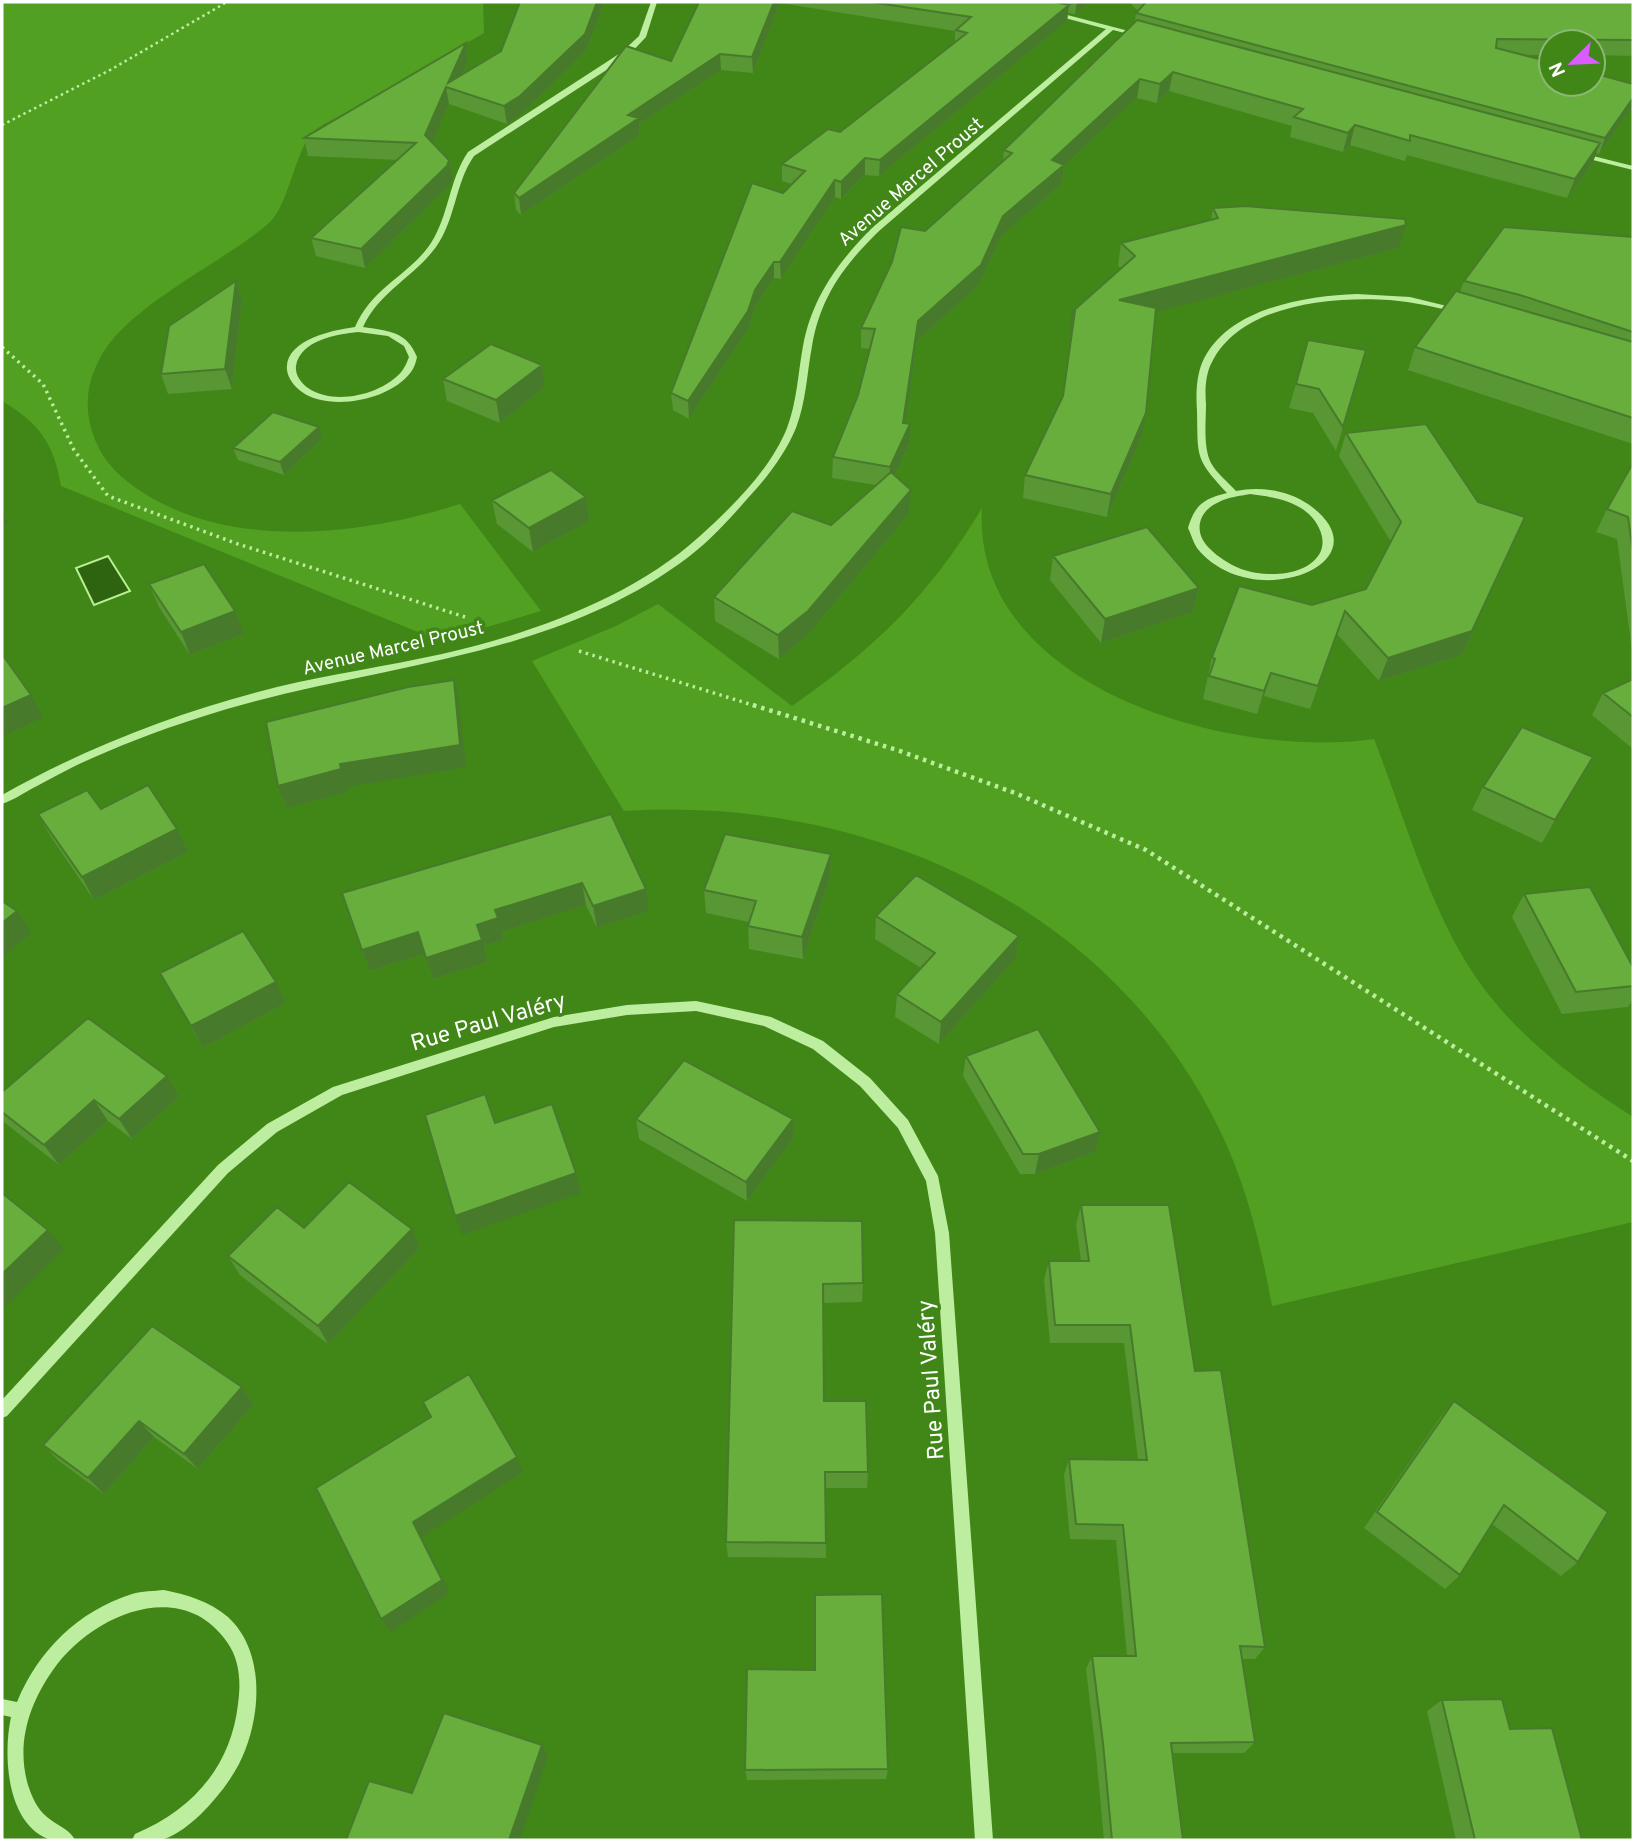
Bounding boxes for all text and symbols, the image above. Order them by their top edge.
north arrow [1537,28,1607,98]
text: N [1545,58,1572,80]
street label: Avenue Marcel Proust [834,113,989,252]
street label: Avenue Marcel Proust [300,616,486,681]
street label: Rue Paul Valéry [408,987,570,1059]
street label: Rue Paul Valéry [912,1299,953,1461]

